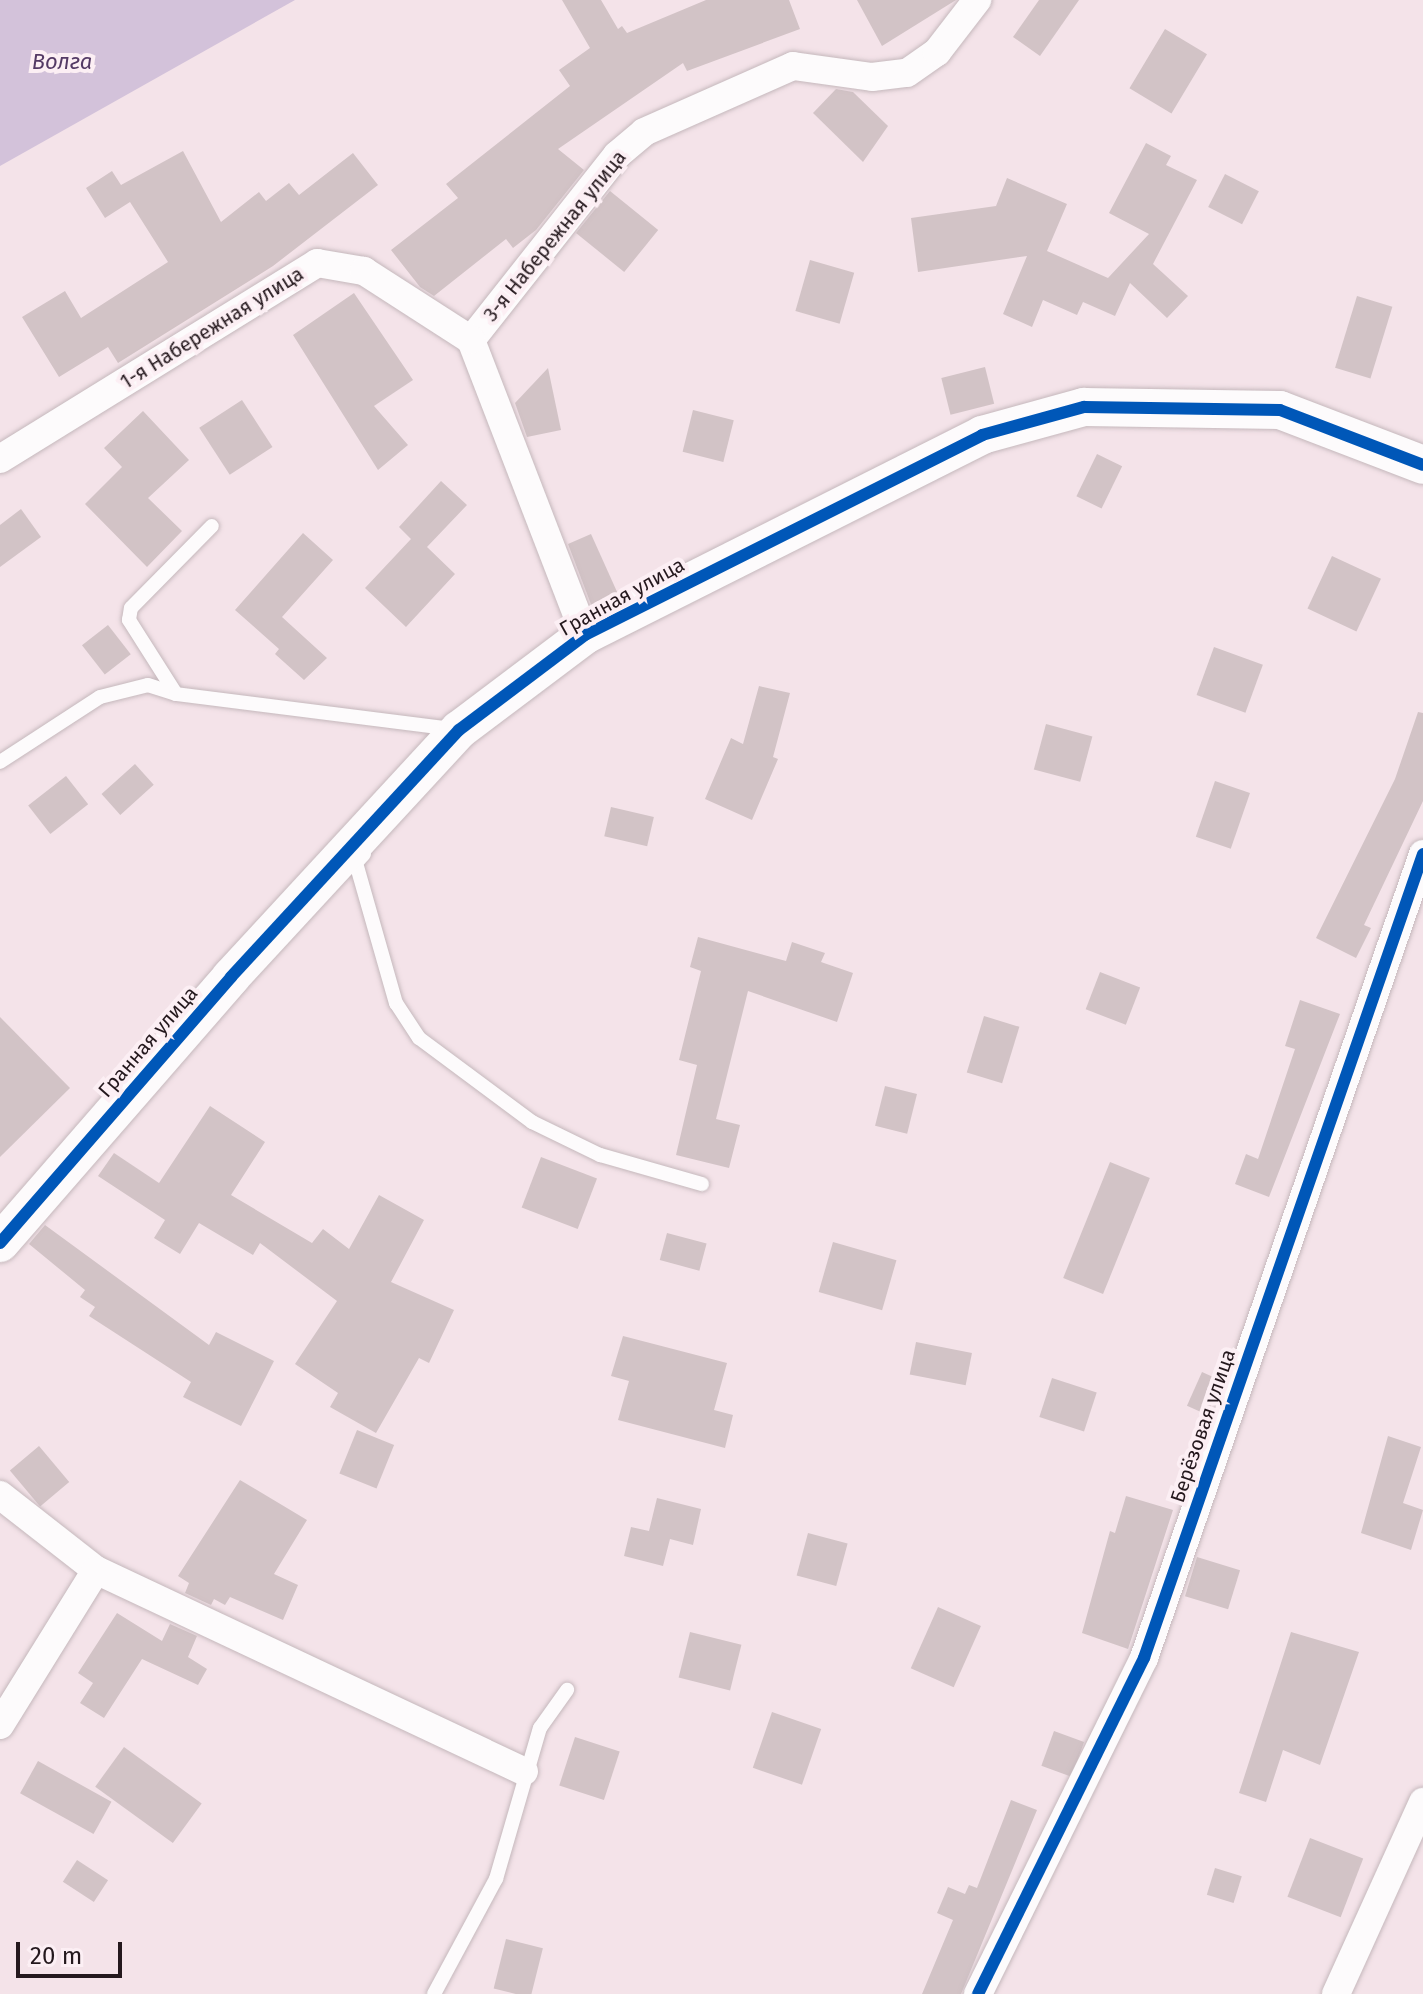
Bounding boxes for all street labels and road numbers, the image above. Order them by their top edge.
street label: 3-я Набережная улица [479,146,631,326]
street label: 1-я Набережная улица [116,262,308,394]
street label: Гранная улица [555,553,689,641]
street label: Гранная улица [93,982,203,1102]
street label: Берёзовая улица [1166,1346,1240,1506]

